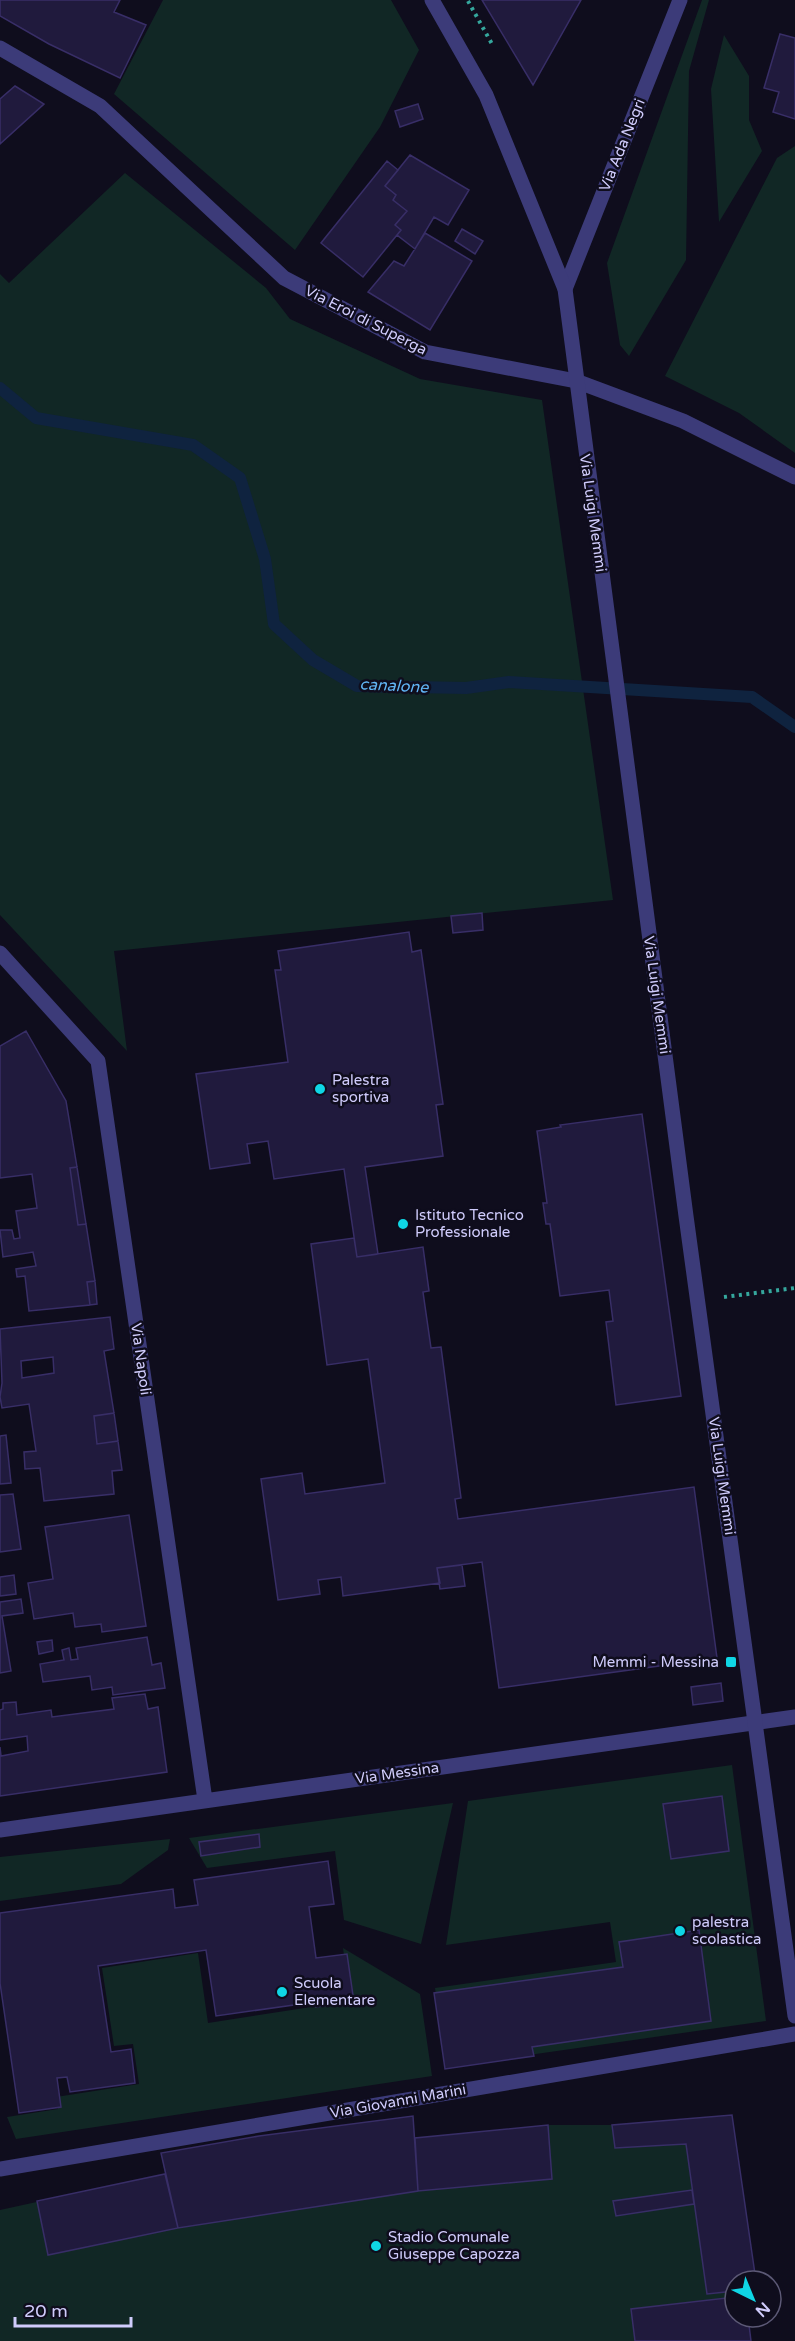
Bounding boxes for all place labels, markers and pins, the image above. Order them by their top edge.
place label: Palestra sportiva [332,1071,389,1106]
marker: Palestra sportiva [313,1082,327,1096]
place label: Istituto Tecnico Professionale [415,1206,524,1241]
marker: Istituto Tecnico Professionale [396,1217,410,1231]
place label: Memmi - Messina [593,1653,719,1671]
marker: Memmi - Messina [724,1655,738,1669]
place label: palestra scolastica [692,1913,761,1948]
marker: palestra scolastica [673,1924,687,1938]
place label: Scuola Elementare [294,1974,375,2009]
marker: Scuola Elementare [275,1985,289,1999]
place label: Stadio Comunale Giuseppe Capozza [388,2228,520,2263]
marker: Stadio Comunale Giuseppe Capozza [369,2239,383,2253]

